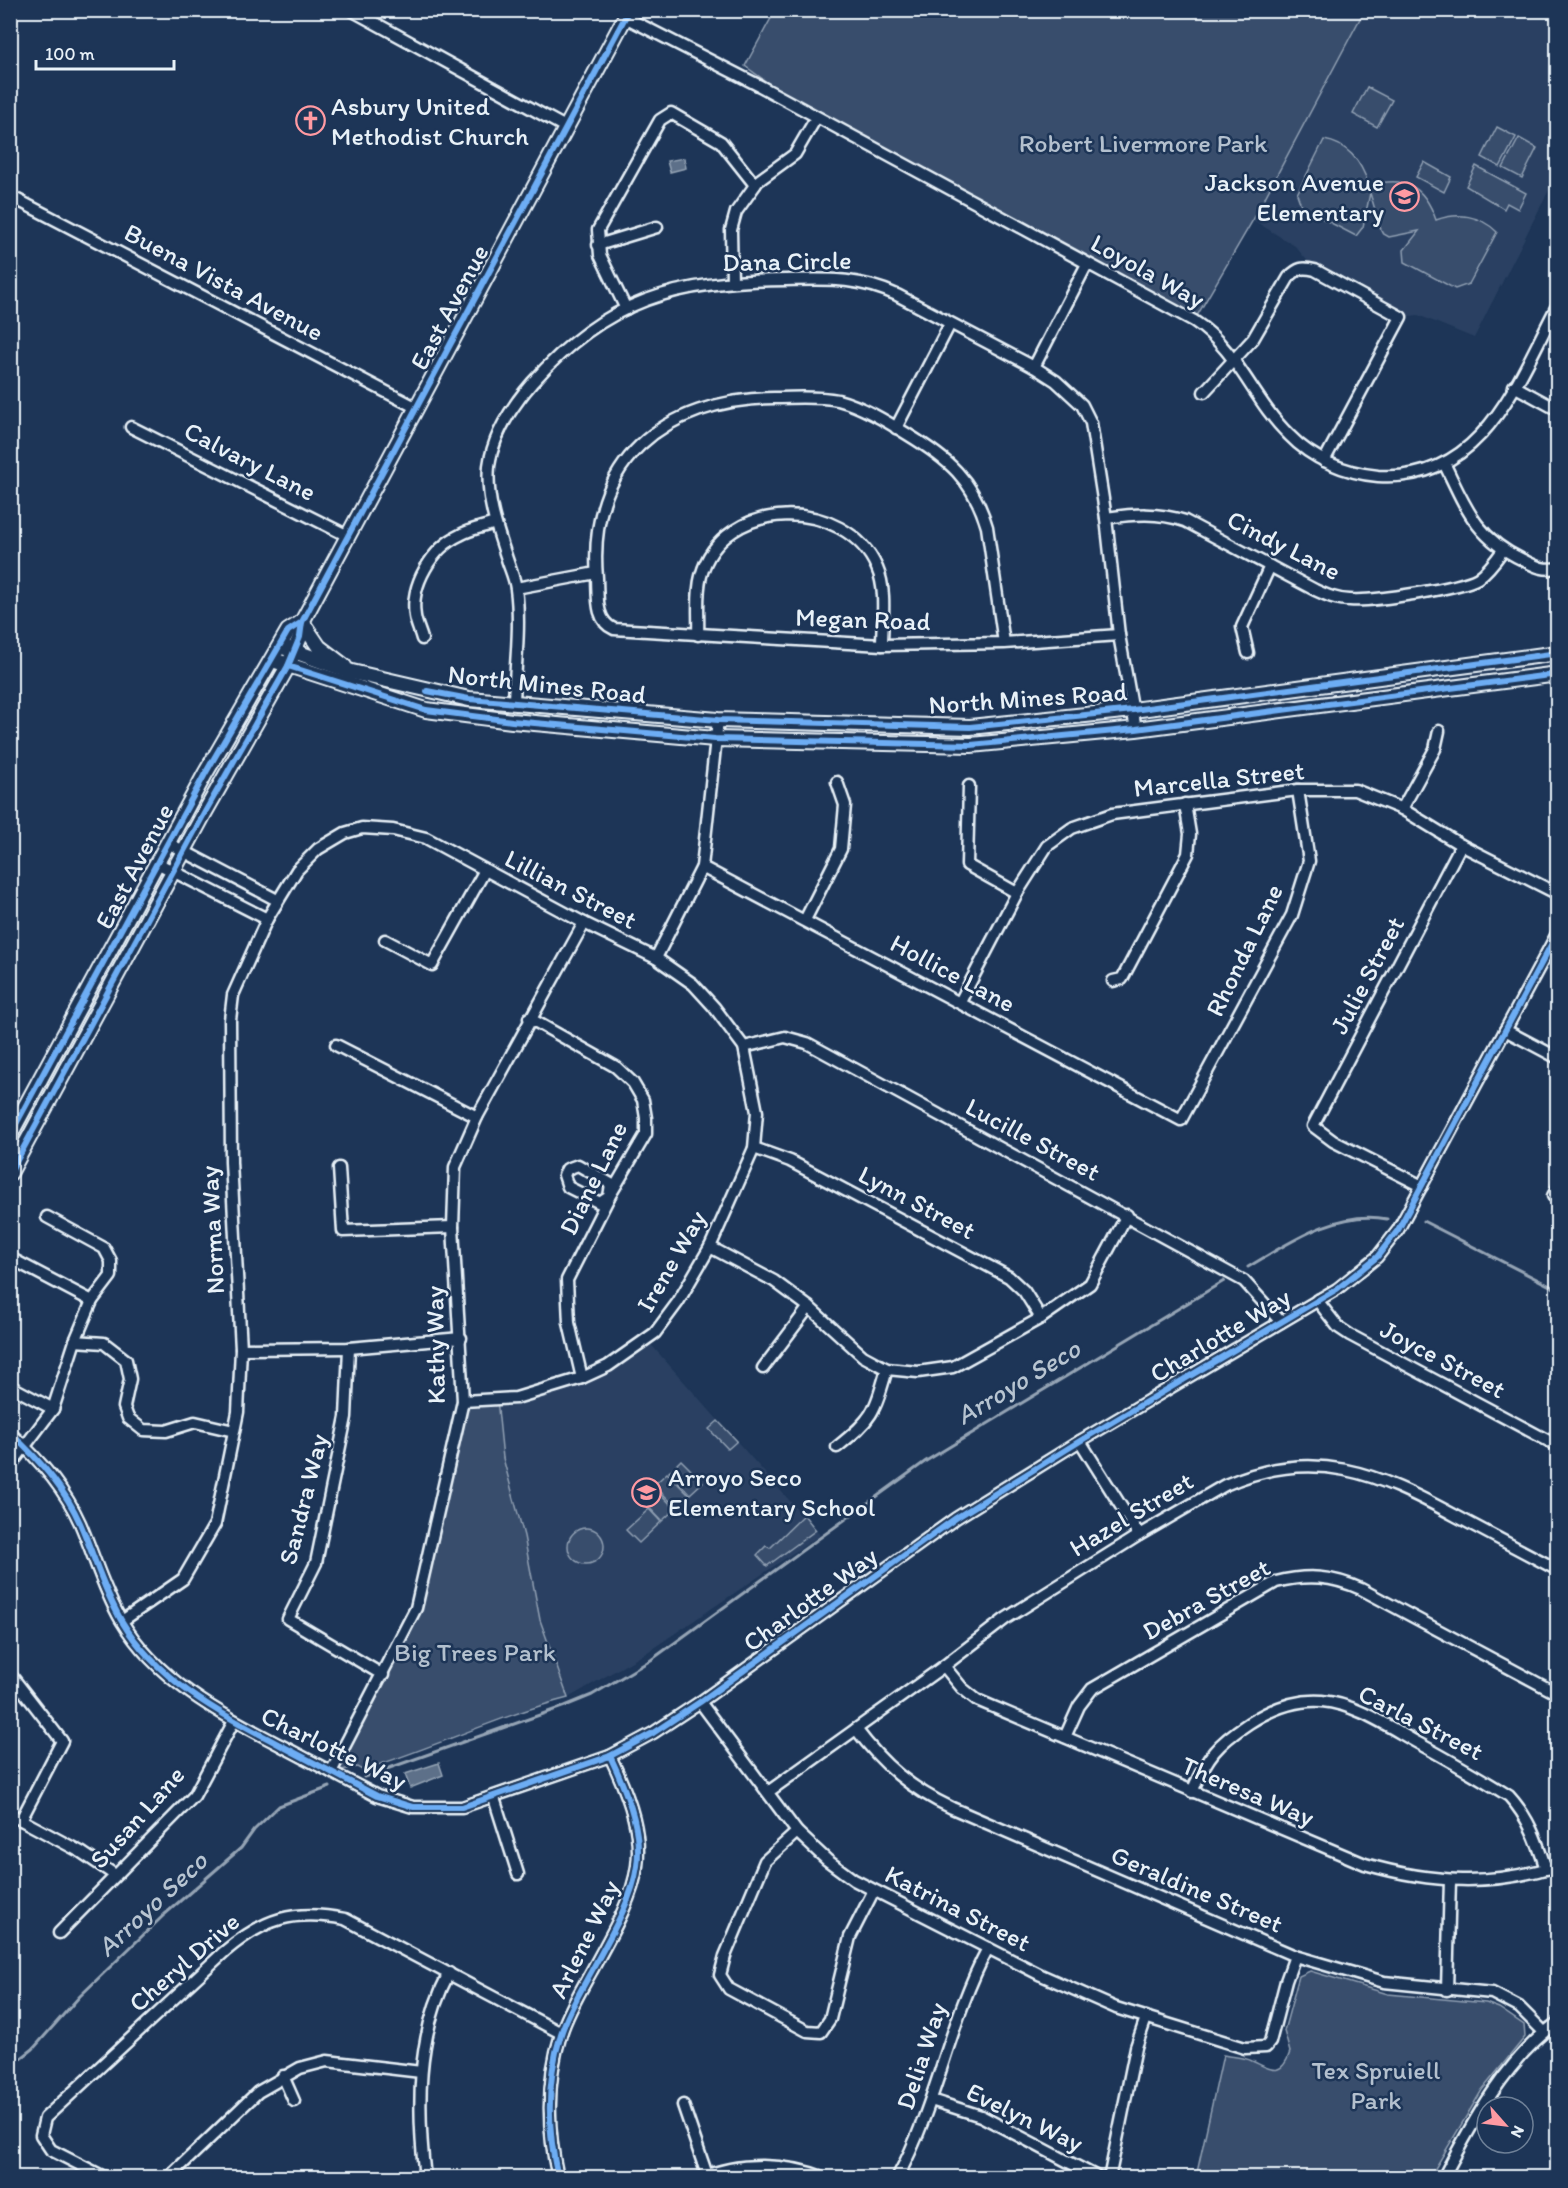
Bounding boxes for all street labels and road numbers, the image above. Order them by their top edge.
street label: Buena Vista Avenue [119,216,329,348]
street label: Loyola Way [1085,227,1211,315]
street label: East Avenue [403,239,495,375]
street label: Dana Circle [722,244,852,278]
street label: Calvary Lane [179,414,321,508]
street label: Cindy Lane [1222,503,1346,587]
street label: Megan Road [795,601,931,637]
street label: North Mines Road [446,658,648,710]
street label: North Mines Road [928,675,1128,721]
street label: Marcella Street [1132,754,1306,804]
street label: East Avenue [88,798,180,934]
street label: Lillian Street [500,842,643,936]
street label: Rhonda Lane [1198,879,1290,1021]
street label: Julie Street [1323,911,1411,1039]
street label: Hollice Lane [885,927,1021,1019]
street label: Lucille Street [960,1090,1106,1188]
street label: Diane Lane [552,1116,634,1240]
street label: Lynn Street [853,1158,981,1246]
street label: Norma Way [193,1165,231,1295]
street label: Irene Way [629,1204,713,1318]
street label: Charlotte Way [1144,1281,1296,1389]
street label: Kathy Way [418,1285,452,1405]
street label: Joyce Street [1375,1313,1511,1405]
street label: Sandra Way [271,1430,335,1568]
street label: Hazel Street [1063,1464,1199,1563]
street label: Charlotte Way [737,1540,883,1658]
street label: Debra Street [1137,1551,1276,1647]
street label: Carla Street [1353,1677,1489,1767]
street label: Charlotte Way [256,1699,412,1797]
street label: Theresa Way [1177,1749,1319,1833]
street label: Susan Lane [83,1759,191,1875]
street label: Geraldine Street [1106,1838,1288,1940]
street label: Katrina Street [880,1858,1036,1958]
street label: Arlene Way [542,1875,626,2003]
street label: Cheryl Drive [122,1905,246,2019]
street label: Delia Way [889,1998,953,2114]
street label: Evelyn Way [961,2075,1089,2159]

